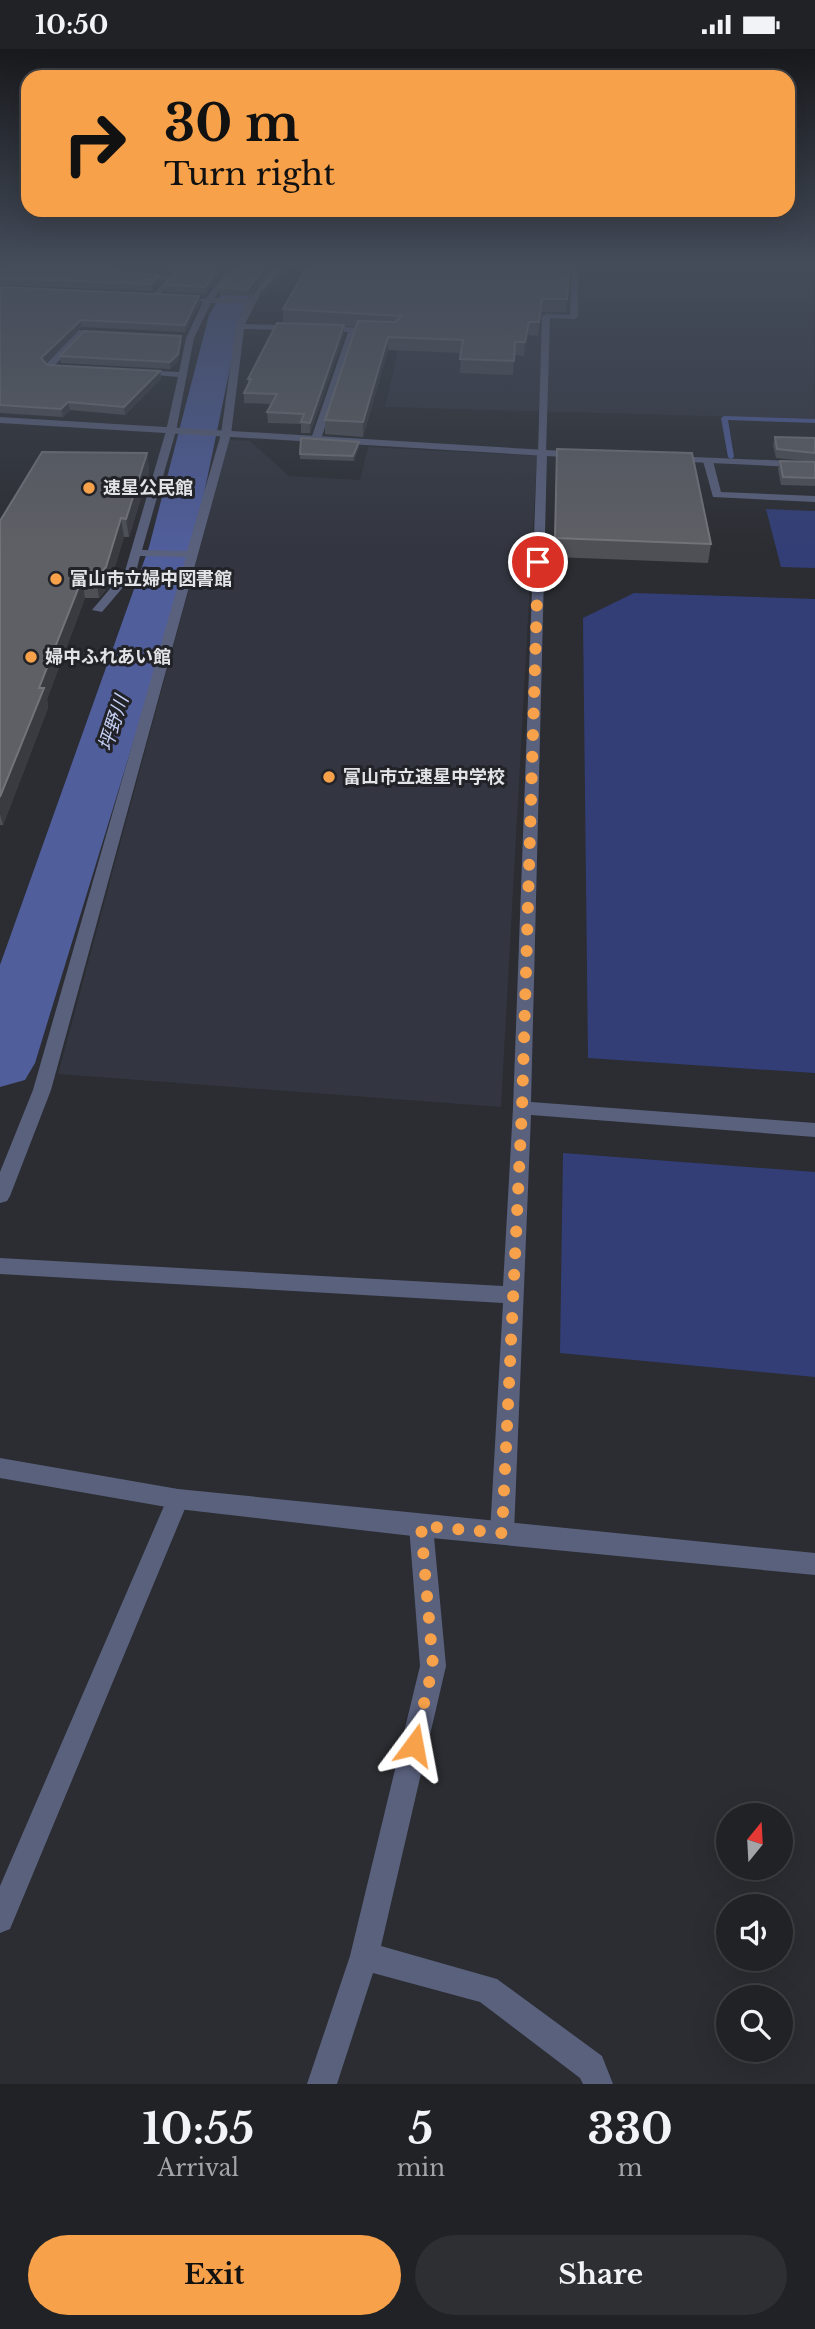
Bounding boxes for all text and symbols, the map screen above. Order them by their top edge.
text: 10:50 [35,9,108,41]
text: 30 m [164,93,299,154]
icon: right [49,98,140,189]
text: Turn right [164,154,335,194]
place label: 速星公民館 [103,477,193,499]
marker: 速星公民館 [81,480,97,496]
pin [508,532,568,592]
icon: arrive [519,543,557,581]
place label: 富山市立婦中図書館 [70,568,232,590]
marker: 富山市立婦中図書館 [48,571,64,587]
place label: 婦中ふれあい館 [45,646,171,668]
marker: 婦中ふれあい館 [23,649,39,665]
water label: 坪野川 [94,691,134,754]
place label: 富山市立速星中学校 [343,766,505,788]
marker: 富山市立速星中学校 [321,769,337,785]
position arrow [377,1708,451,1782]
north arrow [716,1803,793,1879]
map controls [716,1803,793,2062]
button: sound [716,1894,793,1971]
button: search [716,1985,793,2062]
text: 10:55 [142,2103,254,2155]
text: 5 [408,2103,433,2155]
text: 330 [587,2103,673,2155]
text: Arrival [158,2154,239,2182]
text: min [397,2154,445,2182]
text: m [618,2154,642,2182]
button: Exit [28,2235,401,2315]
button: Share [415,2235,787,2315]

